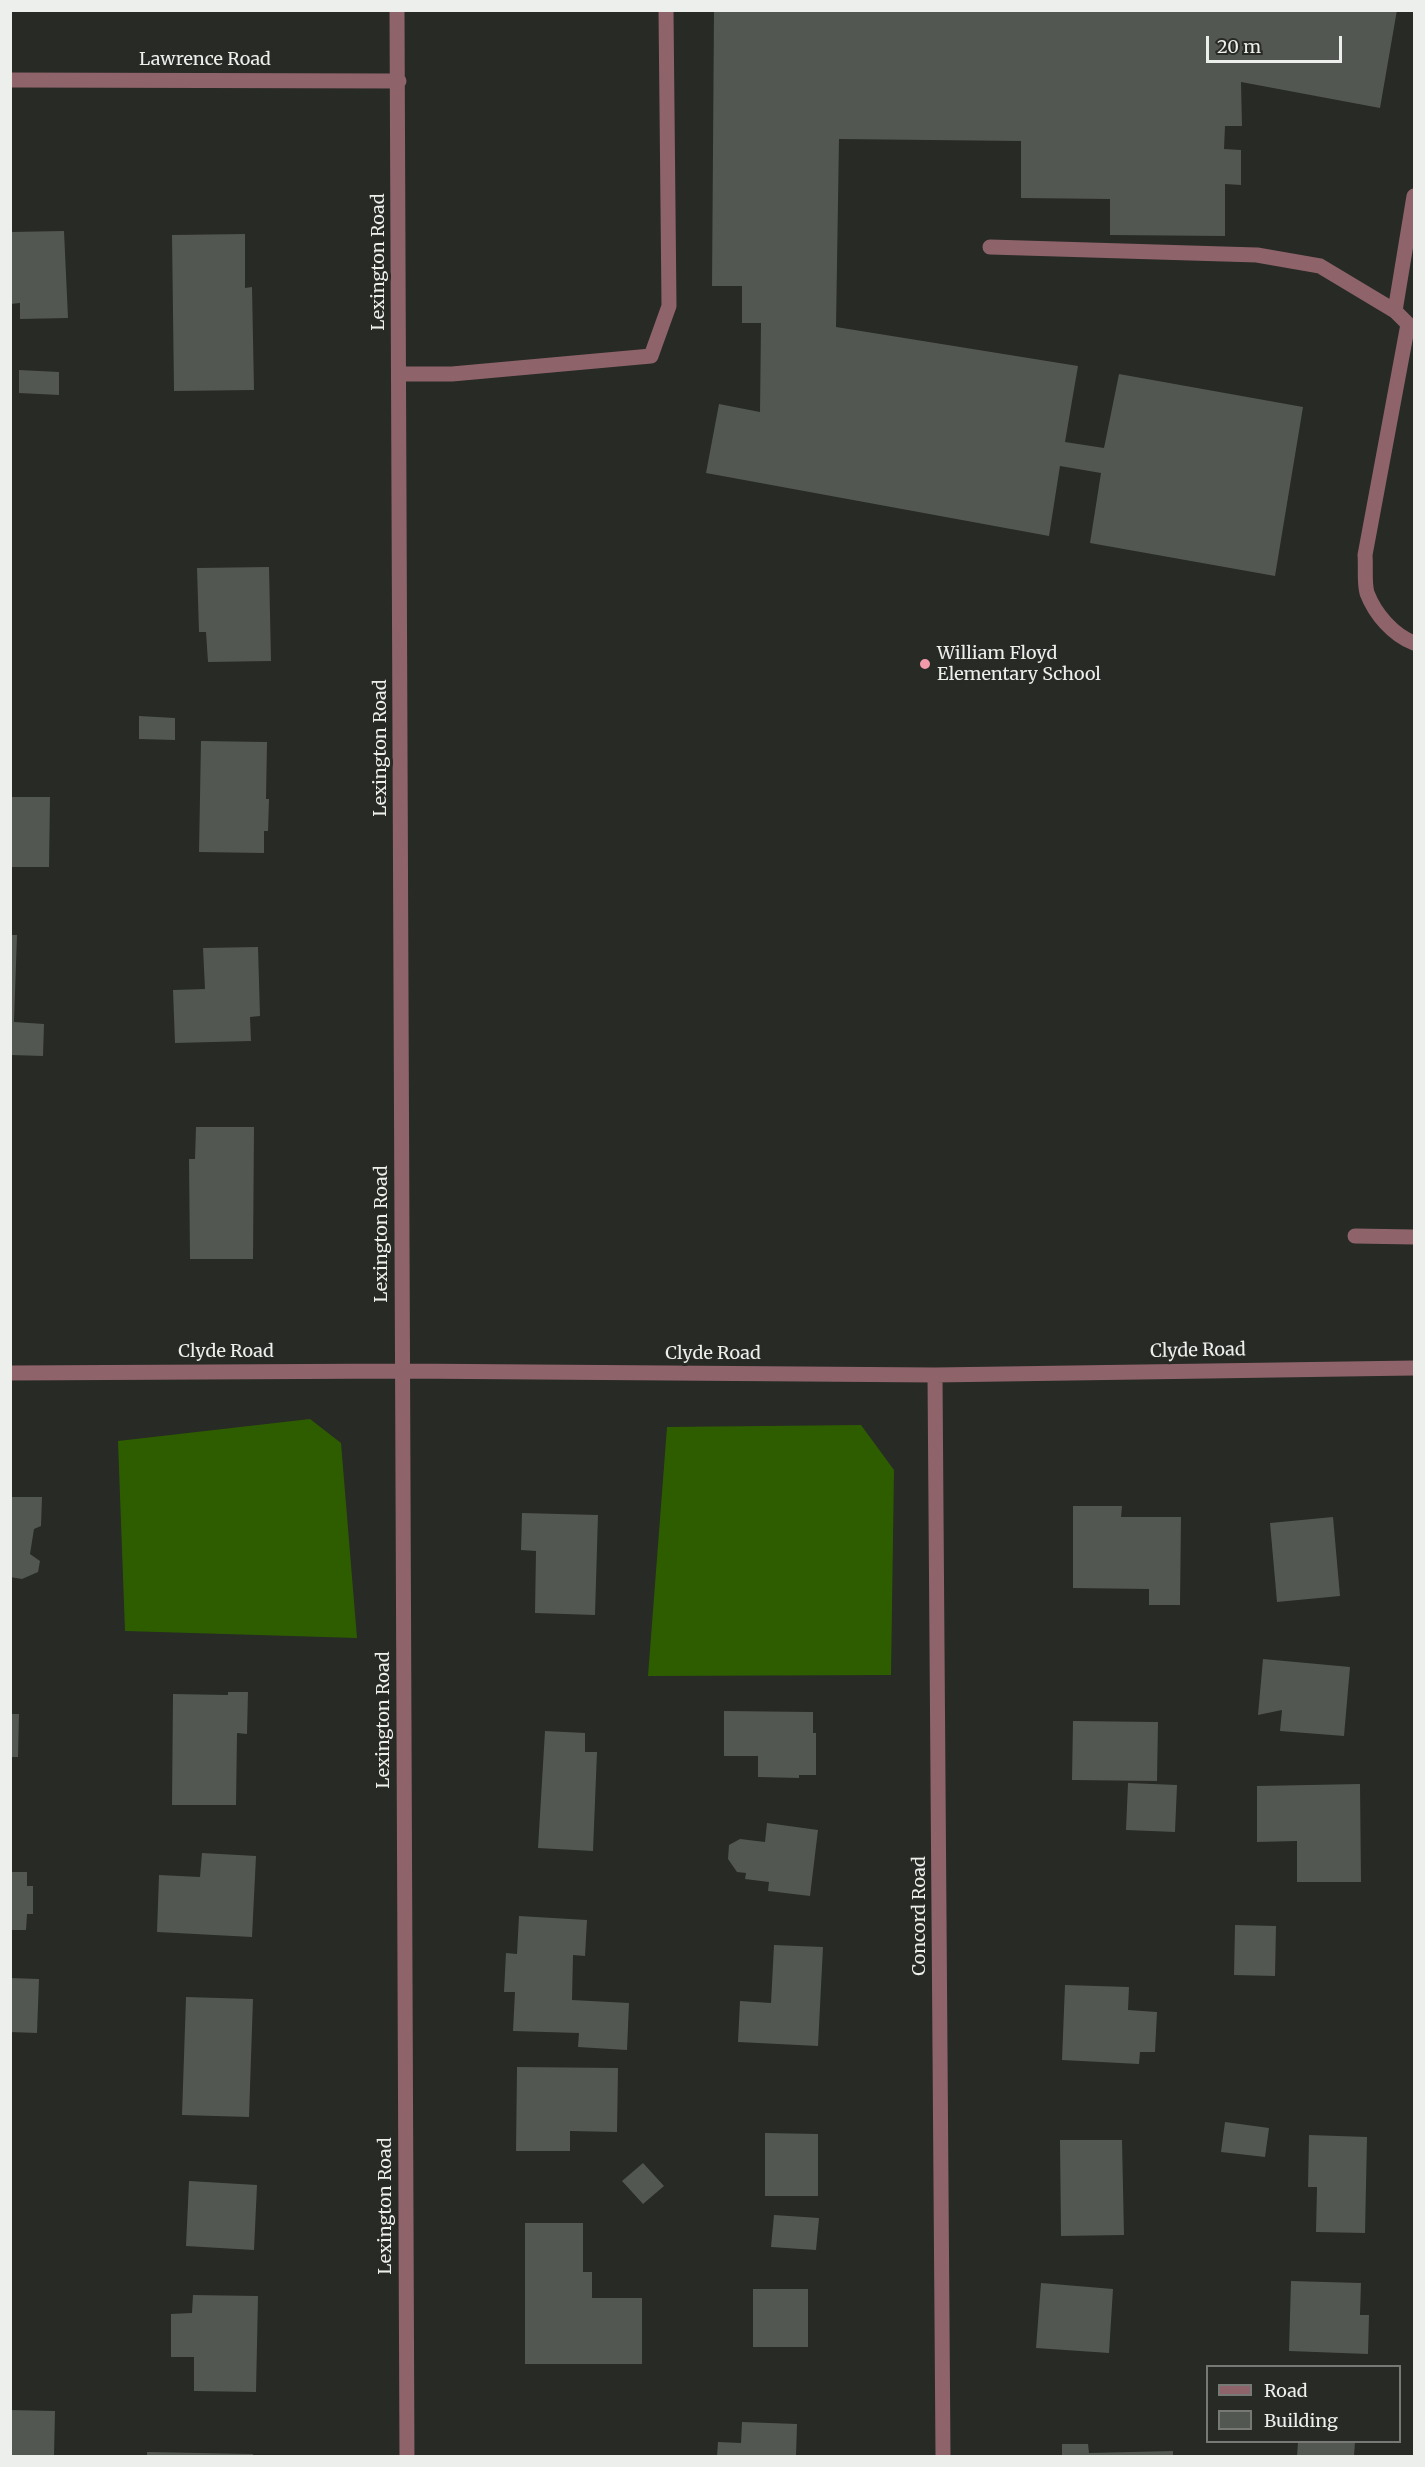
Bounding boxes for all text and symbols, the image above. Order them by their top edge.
scale bar [1209,24,1346,62]
text: 20 m [1217,35,1261,58]
street label: Lawrence Road [139,49,271,71]
street label: Lexington Road [368,193,390,331]
place label: William Floyd Elementary School [937,643,1101,686]
marker: William Floyd Elementary School [918,657,932,671]
street label: Lexington Road [370,679,392,817]
street label: Lexington Road [371,1165,393,1303]
street label: Clyde Road [1150,1339,1246,1363]
street label: Clyde Road [178,1341,274,1363]
street label: Clyde Road [665,1343,761,1365]
street label: Lexington Road [373,1651,395,1789]
street label: Concord Road [909,1856,931,1976]
street label: Lexington Road [375,2137,397,2275]
legend [1206,2365,1401,2443]
text: Road [1264,2379,1308,2402]
text: Building [1264,2409,1338,2432]

